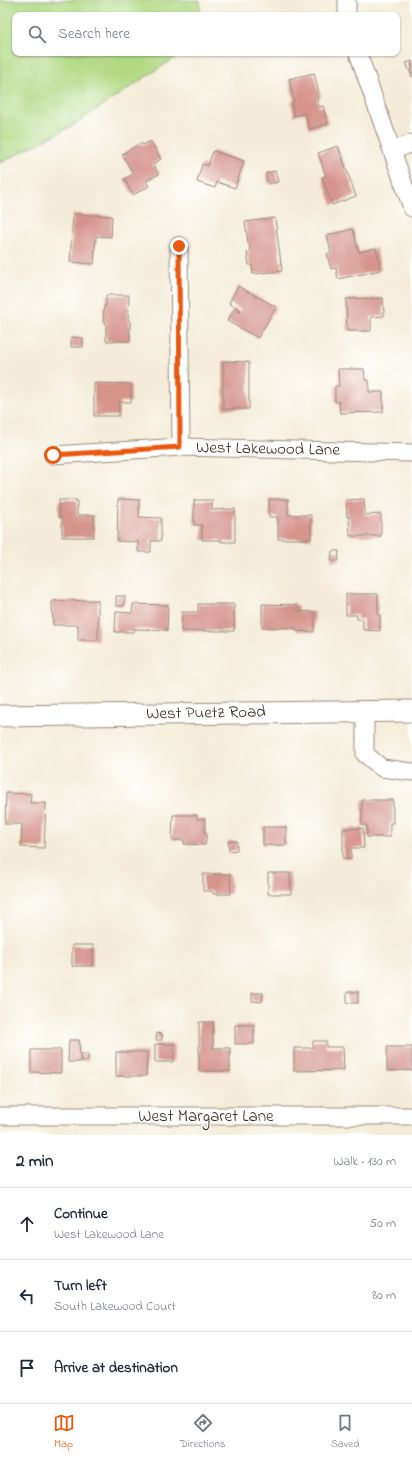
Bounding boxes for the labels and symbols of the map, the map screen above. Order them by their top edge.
route end [170,237,188,255]
street label: West Lakewood Lane [196,435,341,463]
route start [44,446,62,464]
street label: West Puetz Road [146,699,266,727]
street label: West Margaret Lane [138,1104,274,1131]

